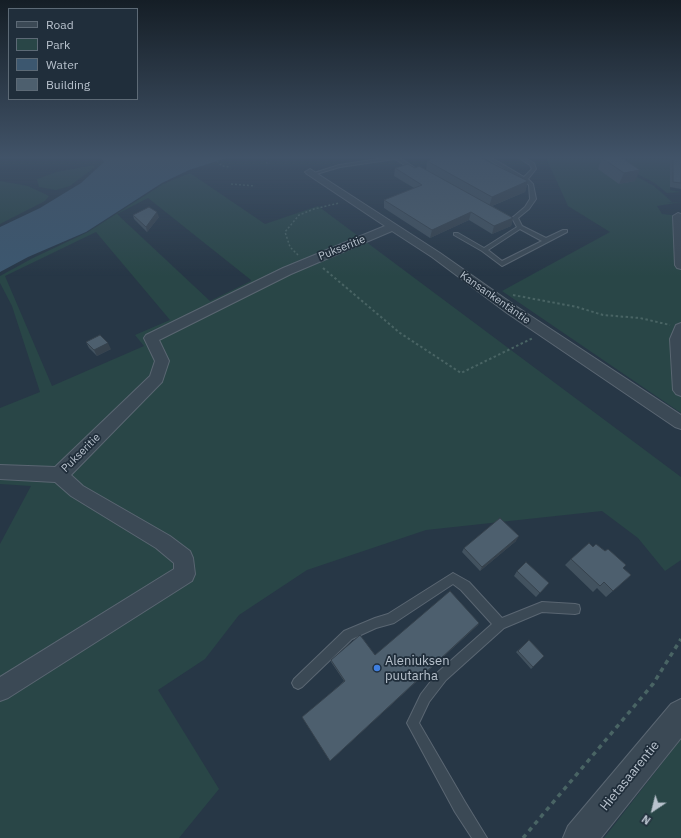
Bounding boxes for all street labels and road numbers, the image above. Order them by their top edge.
street label: Pukseritie [317,233,367,263]
street label: Kansankentäntie [457,269,533,327]
street label: Pukseritie [59,431,103,475]
street label: Hietasaarentie [597,738,663,814]

